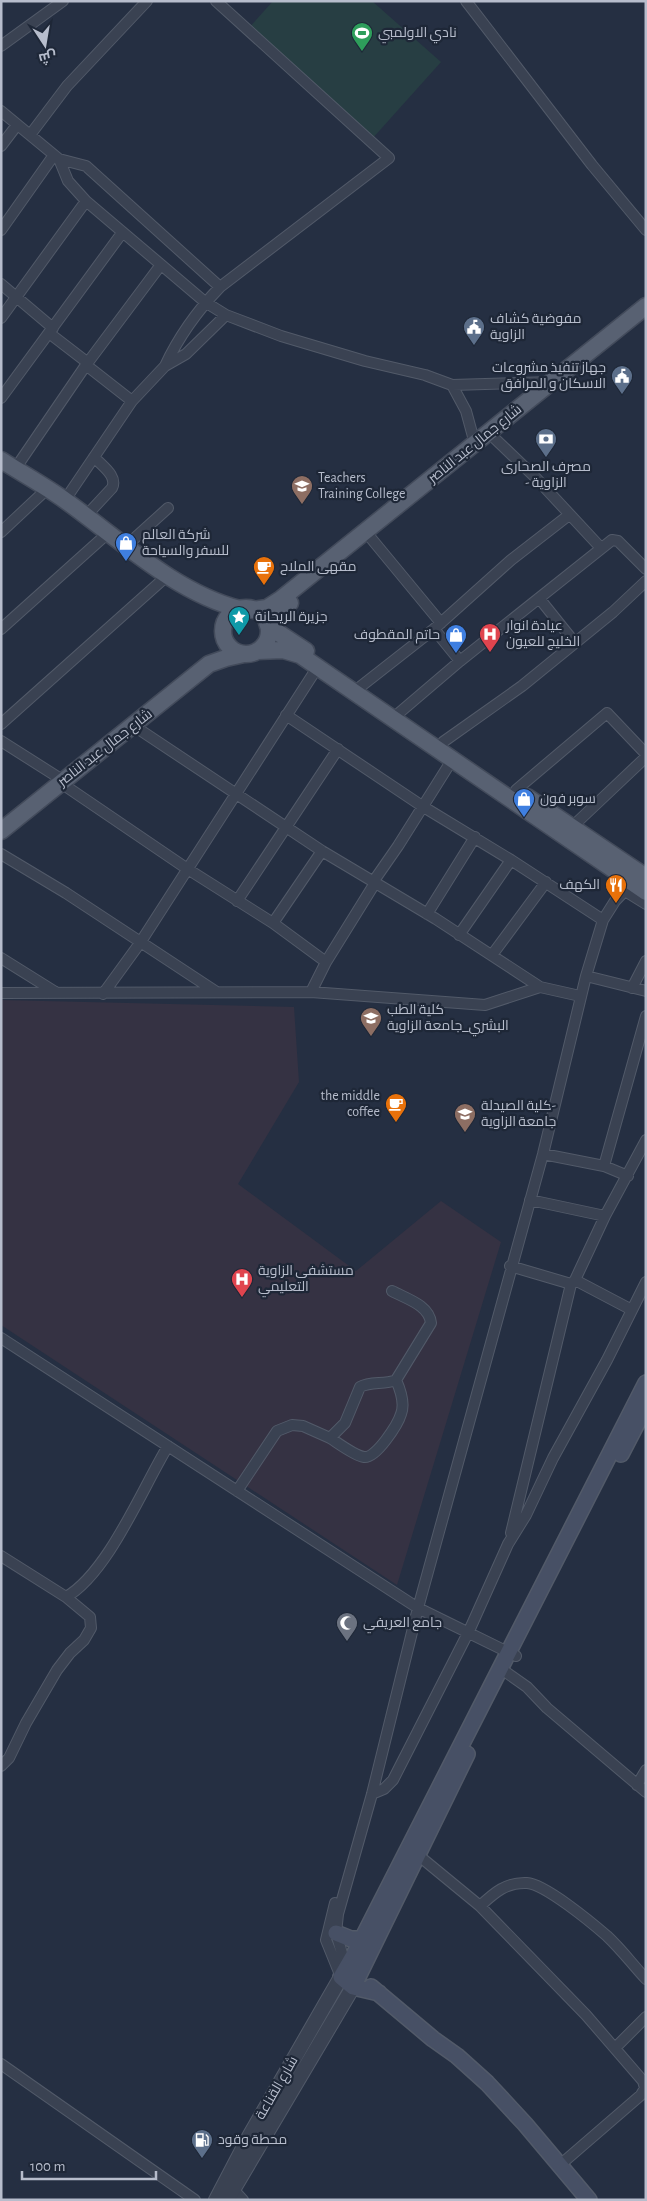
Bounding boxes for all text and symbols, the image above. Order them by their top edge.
north arrow [20,20,70,70]
sports icon: نادي الاولمبي [350,21,374,52]
place label: نادي الاولمبي [378,26,457,44]
text: ش [37,47,58,67]
place label: مفوضية كشاف الزاوية [490,312,581,342]
public building icon: مفوضية كشاف الزاوية [462,315,486,346]
place label: جهاز تنفيذ مشروعات الاسكان و المرافق [492,361,606,392]
public building icon: جهاز تنفيذ مشروعات الاسكان و المرافق [610,364,634,395]
street label: شارع جمال عبد الناصر [425,402,525,487]
bank icon: مصرف الصحارى - الزاوية [534,427,558,458]
place label: مصرف الصحارى - الزاوية [501,460,591,490]
place label: Teachers Training College [318,471,406,501]
school or university icon: Teachers Training College [290,474,314,505]
place label: شركة العالم للسفر والسياحة [142,528,229,558]
shop icon: شركة العالم للسفر والسياحة [114,531,138,562]
cafe icon: مقهى الملاح [252,555,276,586]
place label: مقهى الملاح [280,560,356,575]
place icon: جزيرة الريحانة [227,605,251,636]
place label: جزيرة الريحانة [255,610,328,624]
place label: عيادة انوار الخليج للعيون [505,619,580,650]
hospital icon: عيادة انوار الخليج للعيون [478,622,502,653]
shop icon: حاتم المقطوف [444,623,468,654]
place label: حاتم المقطوف [354,628,440,644]
street label: شارع جمال عبد الناصر [54,707,156,791]
shop icon: سوبر فون [512,787,536,818]
place label: سوبر فون [540,792,596,806]
restaurant icon: الكهف [604,873,628,904]
place label: الكهف [559,878,600,892]
place label: كلية الطب البشري_جامعة الزاوية [387,1003,509,1037]
school or university icon: كلية الطب البشري_جامعة الزاوية [359,1006,383,1037]
place label: the middle coffee [320,1089,380,1119]
cafe icon: the middle coffee [384,1092,408,1123]
place label: كلية الصيدلة- جامعة الزاوية [481,1099,556,1129]
school or university icon: كلية الصيدلة- جامعة الزاوية [453,1102,477,1133]
place label: مستشفى الزاوية التعليمي [258,1264,354,1298]
hospital icon: مستشفى الزاوية التعليمي [230,1267,254,1298]
mosque icon: جامع العريفي [335,1611,359,1642]
place label: جامع العريفي [363,1616,442,1634]
street label: شارع القناعة [253,2054,302,2123]
fuel station icon: محطة وقود [190,2128,214,2159]
place label: محطة وقود [218,2133,287,2147]
scale bar [22,2148,156,2180]
text: 100 m [30,2159,65,2174]

